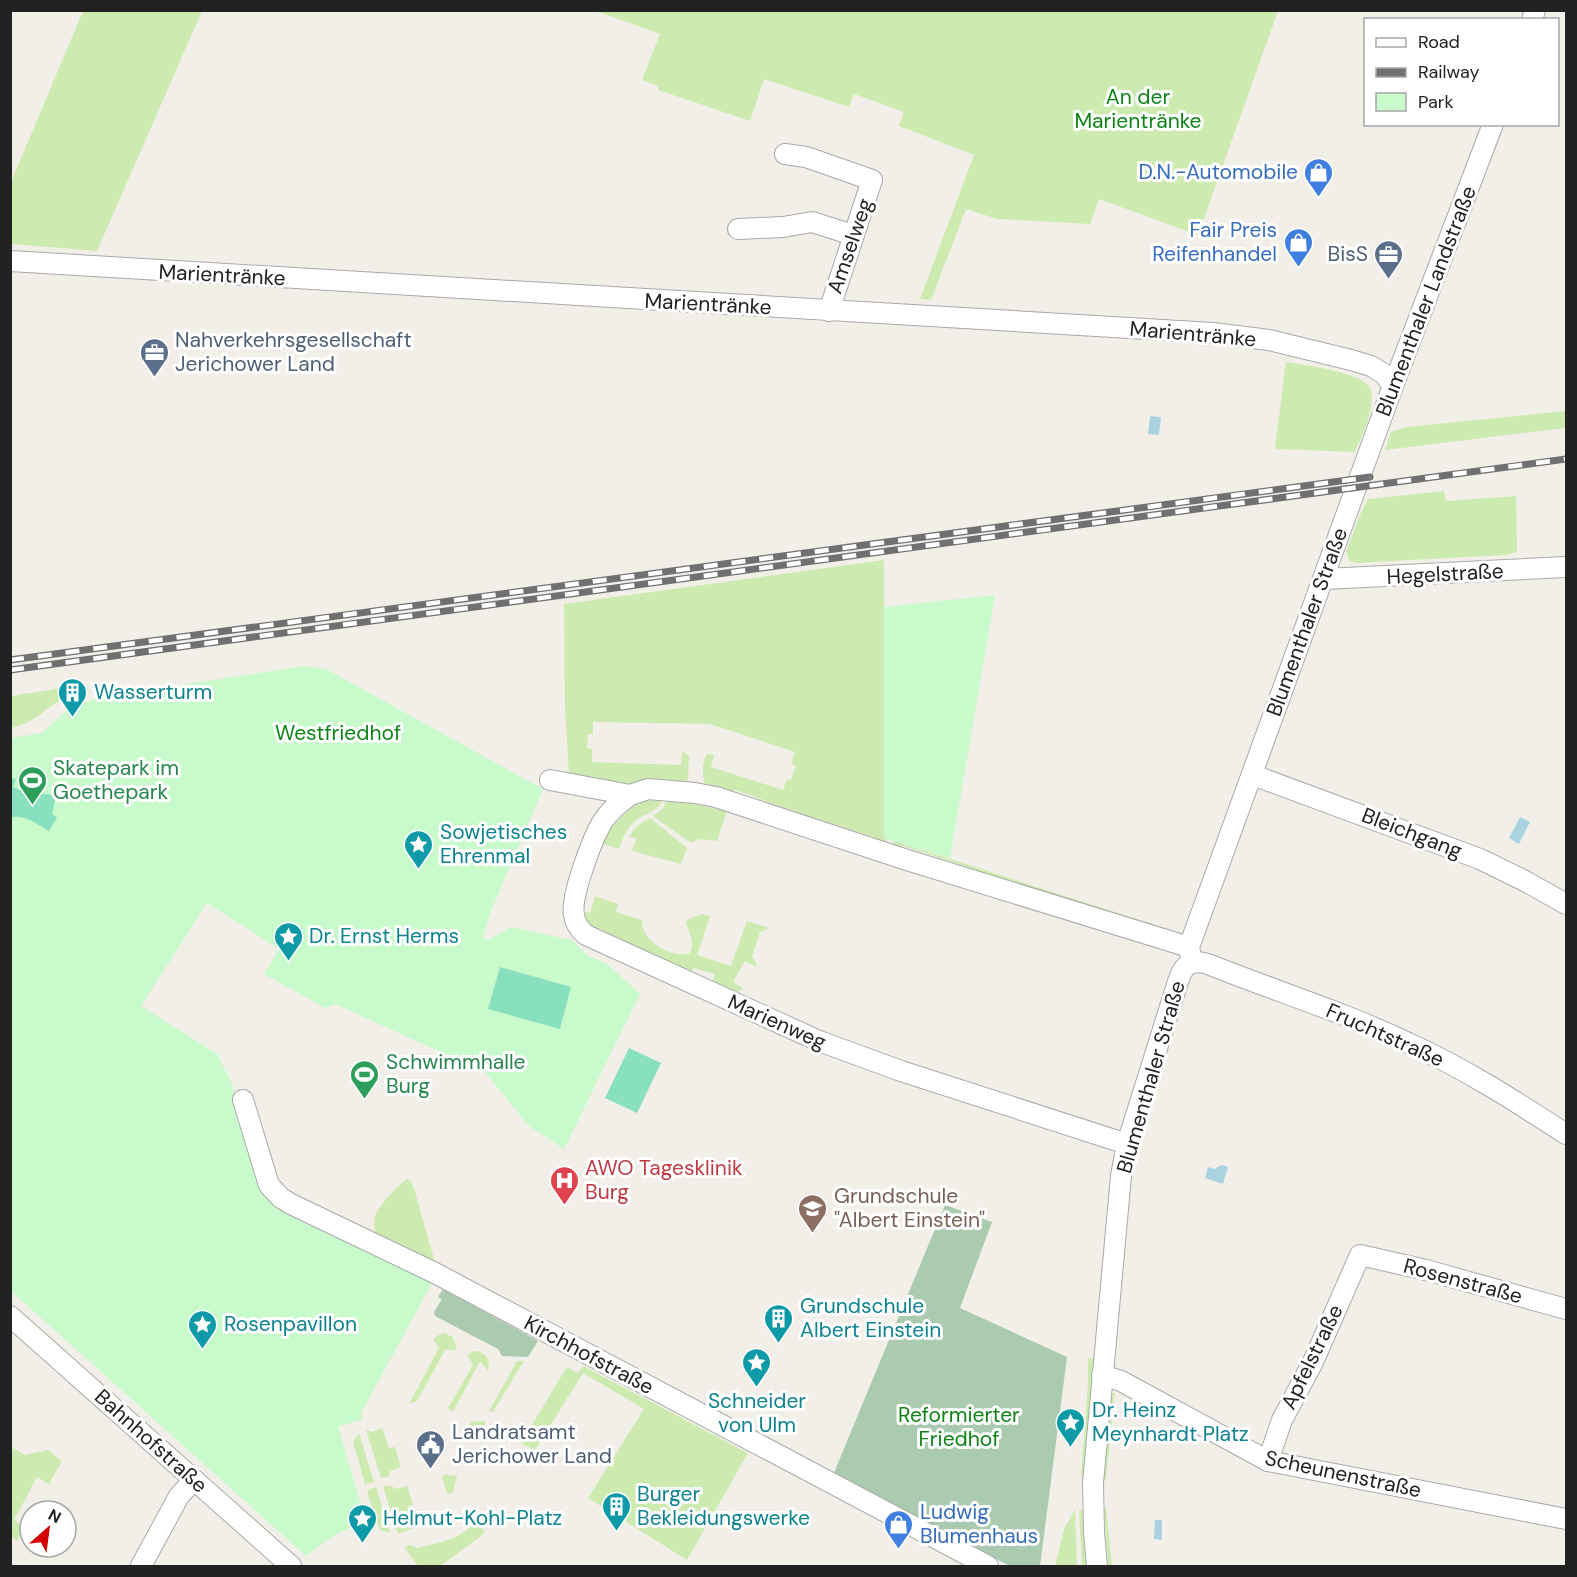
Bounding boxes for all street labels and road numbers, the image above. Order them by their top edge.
street label: Blumenthaler Landstraße [1369,182,1483,420]
street label: Amselweg [821,194,879,297]
street label: Marientränke [158,258,286,292]
street label: Marientränke [644,287,772,321]
street label: Marientränke [1128,315,1258,353]
street label: Blumenthaler Straße [1260,524,1354,720]
street label: Hegelstraße [1386,557,1504,591]
street label: Bleichgang [1358,801,1466,865]
street label: Blumenthaler Straße [1110,977,1192,1176]
street label: Marienweg [723,988,831,1056]
street label: Fruchtstraße [1322,997,1448,1074]
street label: Rosenstraße [1401,1252,1526,1310]
street label: Apfelstraße [1275,1300,1349,1414]
street label: Kirchhofstraße [519,1309,659,1401]
street label: Bahnhofstraße [89,1383,213,1499]
street label: Scheunenstraße [1262,1444,1424,1504]

